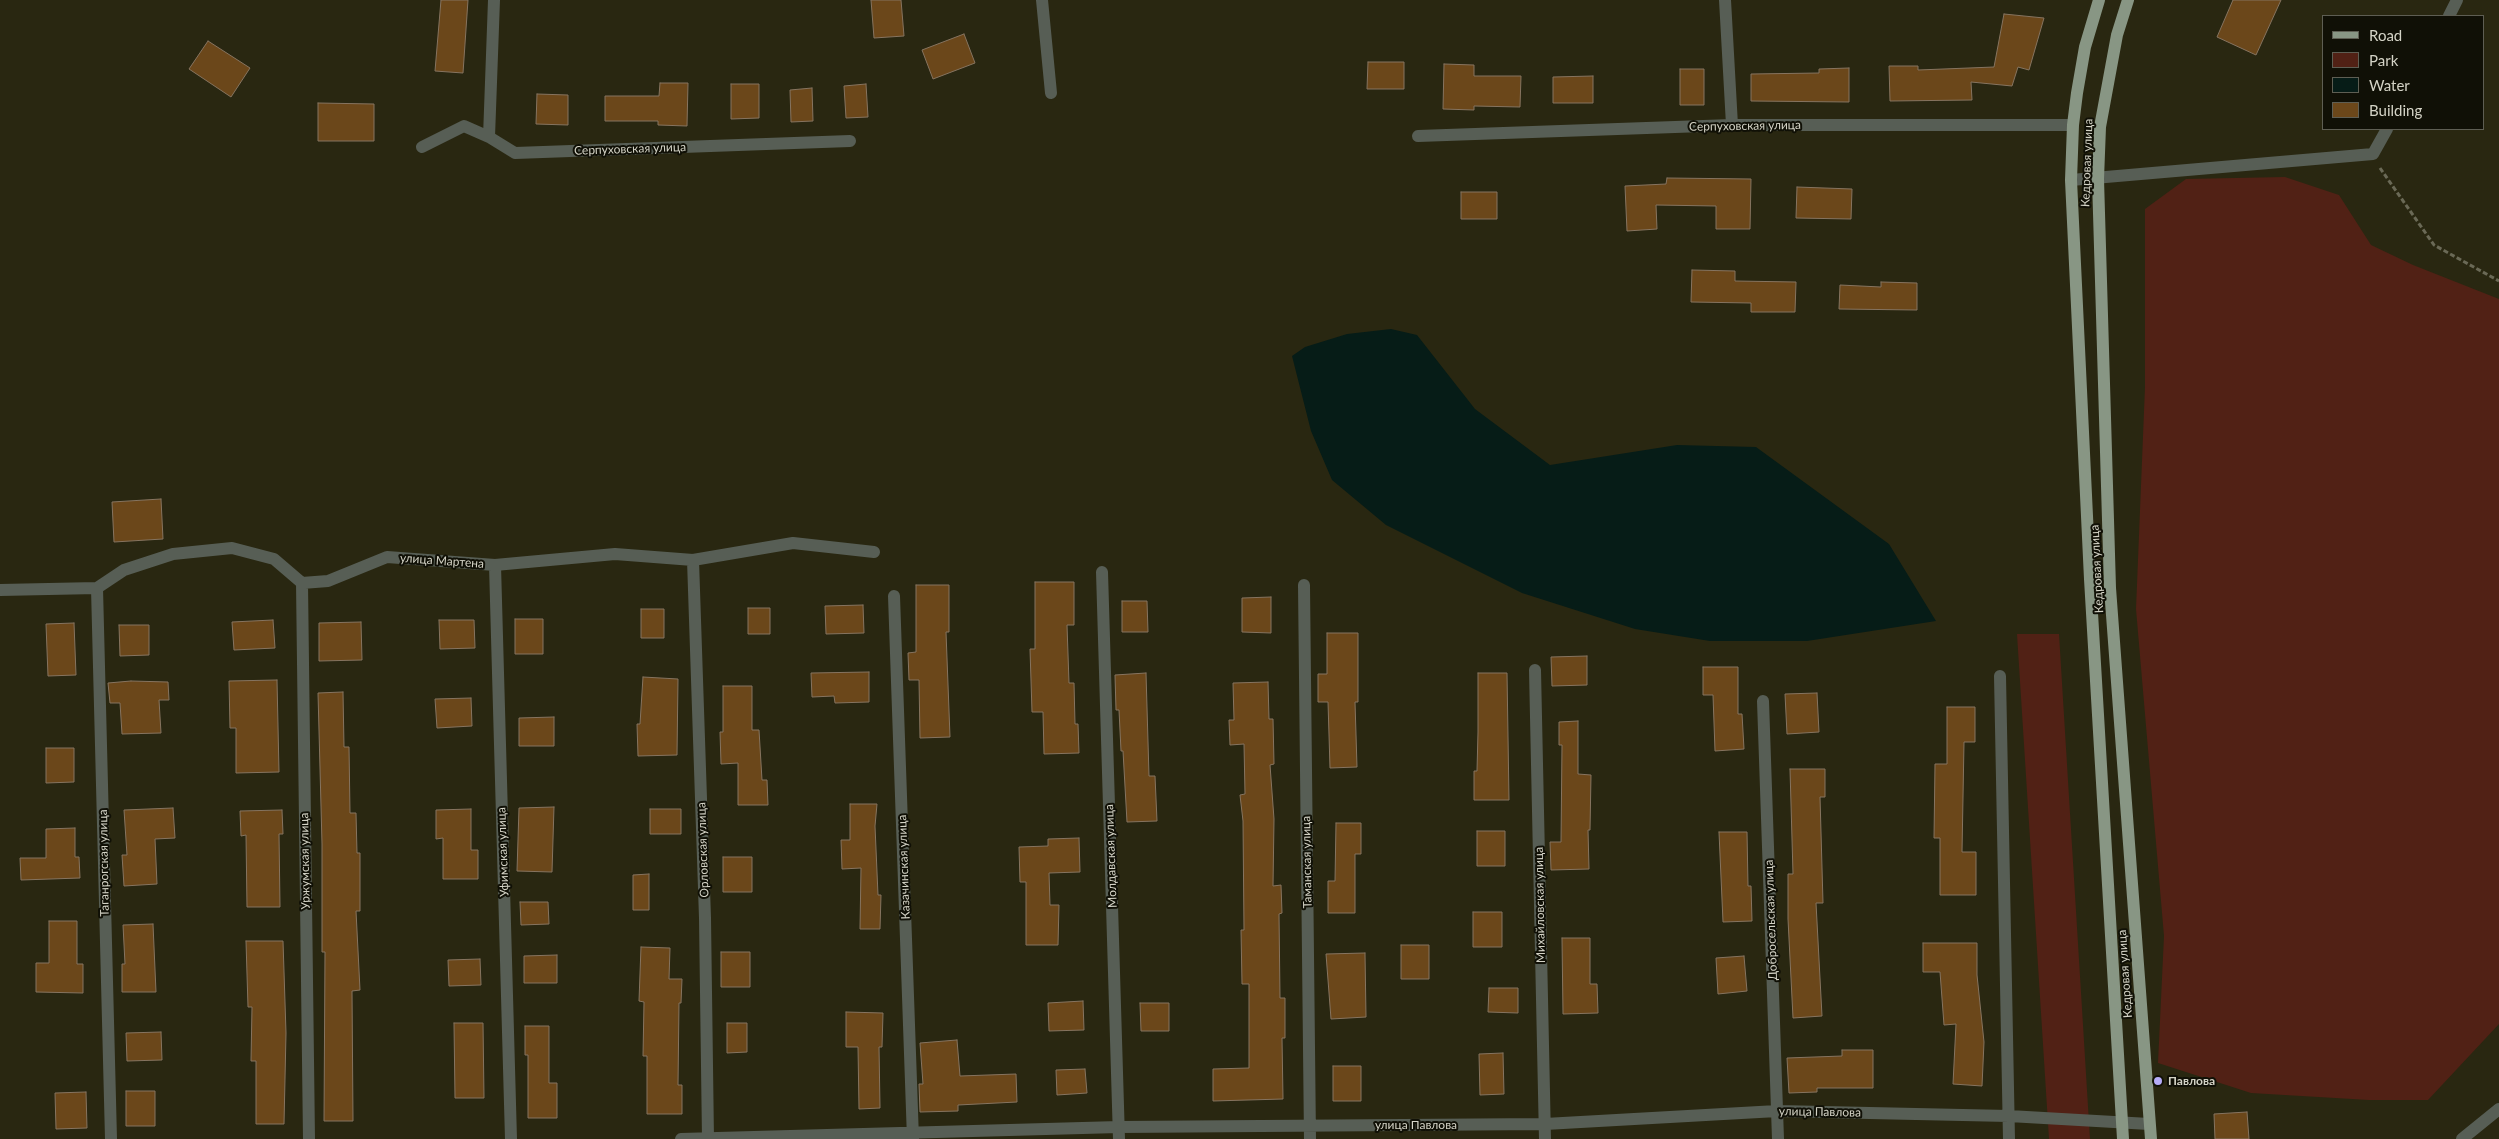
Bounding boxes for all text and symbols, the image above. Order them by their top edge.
legend [2322,15,2484,130]
text: Road [2369,26,2402,44]
text: Park [2369,51,2398,69]
text: Water [2369,76,2410,94]
text: Building [2369,101,2422,119]
street label: Серпуховская улица [1689,118,1801,134]
street label: Кедровая улица [2078,119,2096,207]
street label: Серпуховская улица [574,140,686,158]
street label: Кедровая улица [2087,524,2107,614]
street label: улица Мартена [399,551,485,571]
street label: Орловская улица [694,802,712,898]
street label: Молдавская улица [1102,804,1120,908]
street label: Уфимская улица [494,807,512,897]
street label: Таганрогская улица [96,809,112,917]
street label: Уржумская улица [297,812,313,910]
street label: Казачинская улица [895,814,913,920]
street label: Таманская улица [1299,816,1315,908]
street label: Михайловская улица [1532,847,1548,963]
street label: Добросельская улица [1762,859,1780,981]
street label: Кедровая улица [2115,929,2135,1019]
place label: Павлова [2168,1074,2215,1088]
marker: Павлова [2152,1075,2164,1087]
street label: улица Павлова [1779,1104,1861,1120]
street label: улица Павлова [1375,1118,1457,1132]

